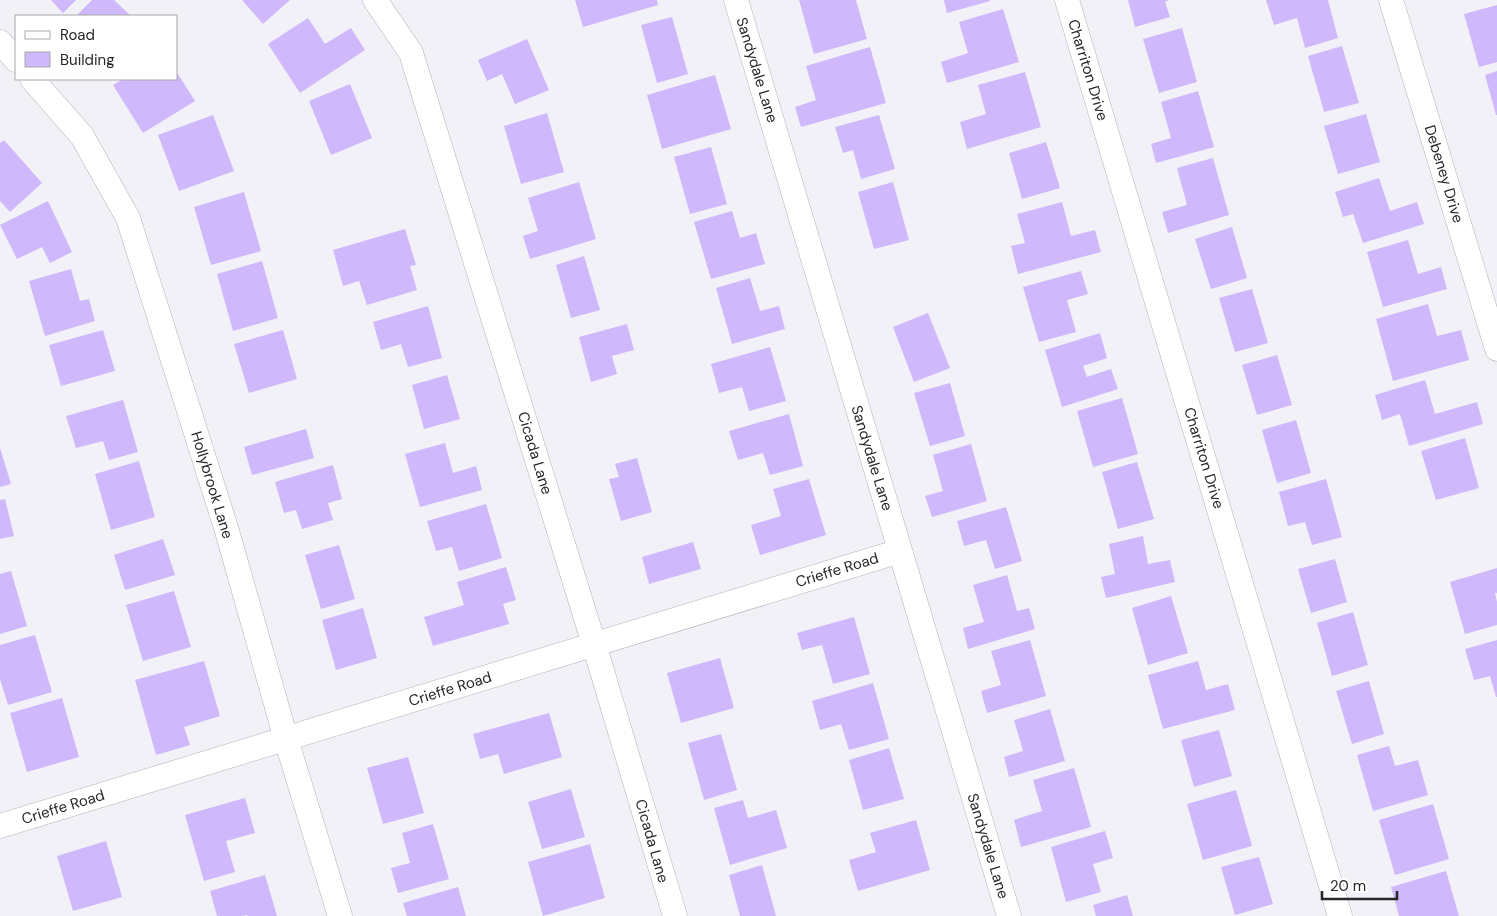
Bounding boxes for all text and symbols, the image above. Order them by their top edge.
legend [15,15,178,80]
street label: Sandydale Lane [731,15,783,125]
street label: Charriton Drive [1063,17,1113,123]
text: Road [60,25,95,45]
text: Building [60,50,115,70]
street label: Debeney Drive [1420,123,1468,225]
street label: Sandydale Lane [846,403,898,513]
street label: Charriton Drive [1179,405,1229,511]
street label: Cicada Lane [513,409,557,497]
street label: Hollybrook Lane [186,429,238,541]
street label: Crieffe Road [793,548,881,592]
street label: Crieffe Road [406,667,494,711]
street label: Crieffe Road [19,785,107,829]
street label: Sandydale Lane [962,791,1014,901]
street label: Cicada Lane [631,797,673,885]
scale bar [1322,868,1397,900]
text: 20 m [1330,876,1366,896]

